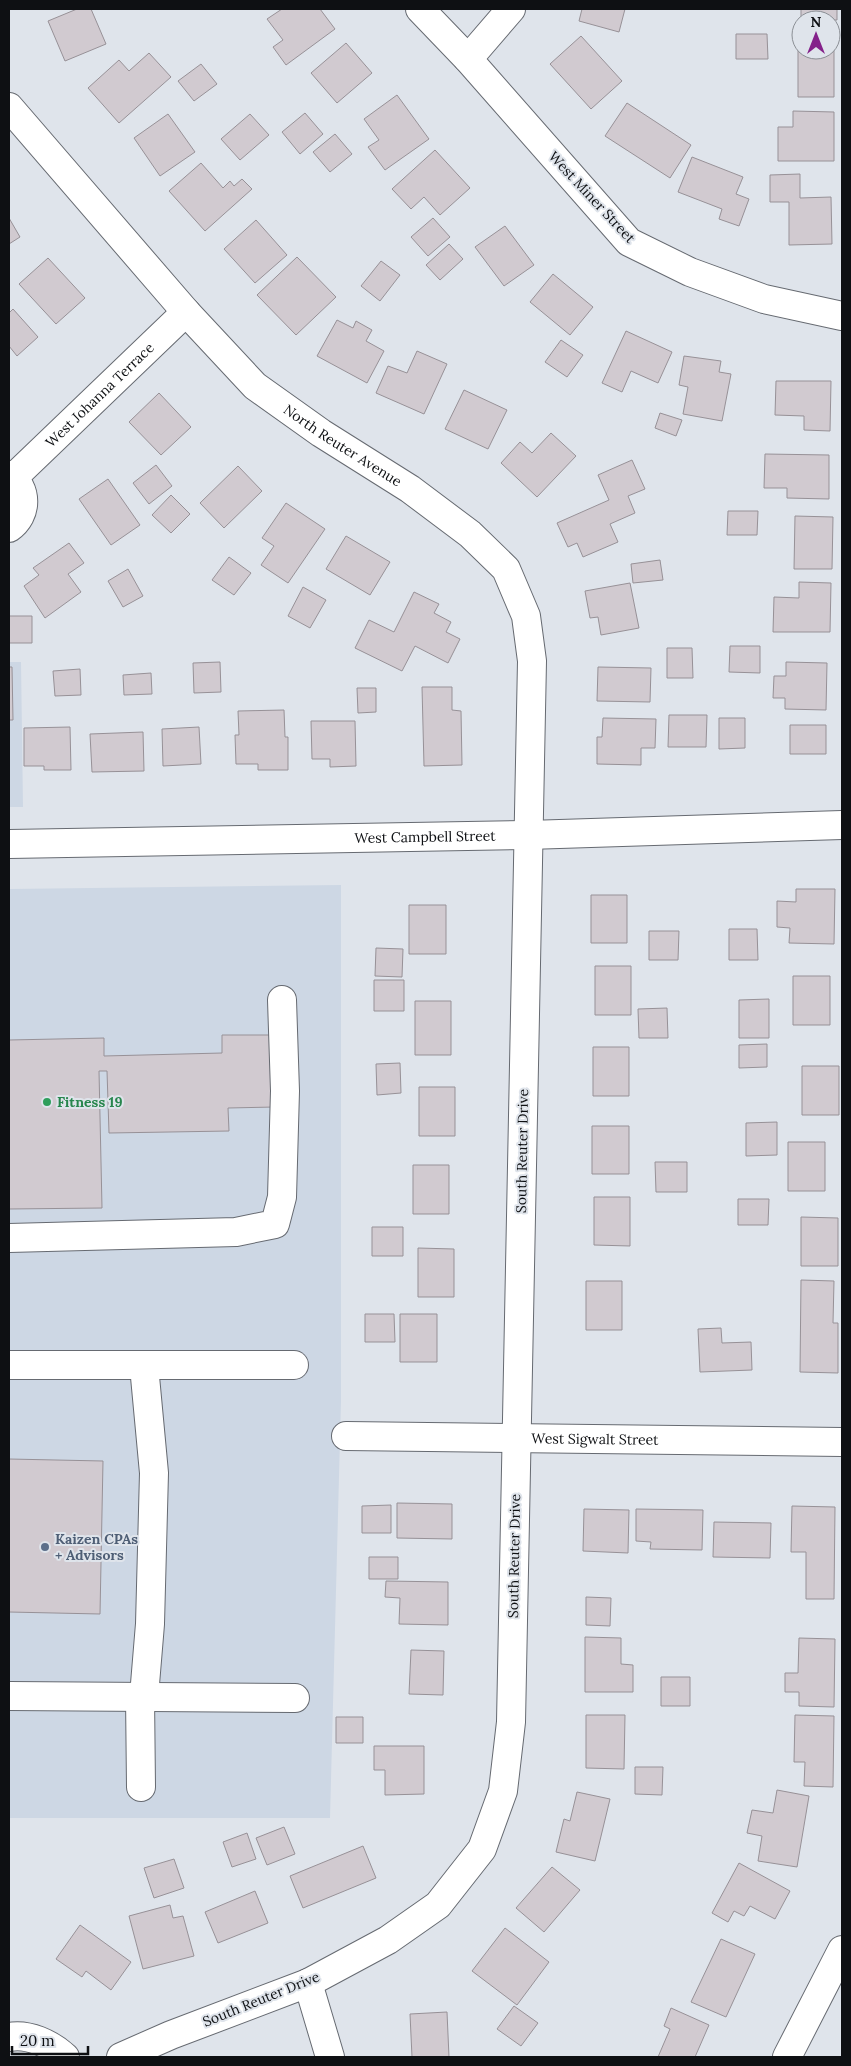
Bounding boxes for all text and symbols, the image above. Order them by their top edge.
north arrow [791,10,841,60]
text: N [811,13,822,31]
street label: West Miner Street [545,147,640,247]
street label: West Johanna Terrace [42,338,158,451]
street label: North Reuter Avenue [280,400,405,491]
street label: West Campbell Street [354,827,496,847]
street label: South Reuter Drive [512,1088,532,1213]
place label: Fitness 19 [57,1093,123,1111]
marker: Fitness 19 [41,1096,53,1108]
street label: West Sigwalt Street [531,1429,659,1449]
street label: South Reuter Drive [504,1493,524,1618]
place label: Kaizen CPAs + Advisors [55,1530,138,1564]
marker: Kaizen CPAs + Advisors [39,1541,51,1553]
street label: South Reuter Drive [200,1967,322,2031]
scale bar [12,2024,89,2056]
text: 20 m [20,2031,55,2050]

